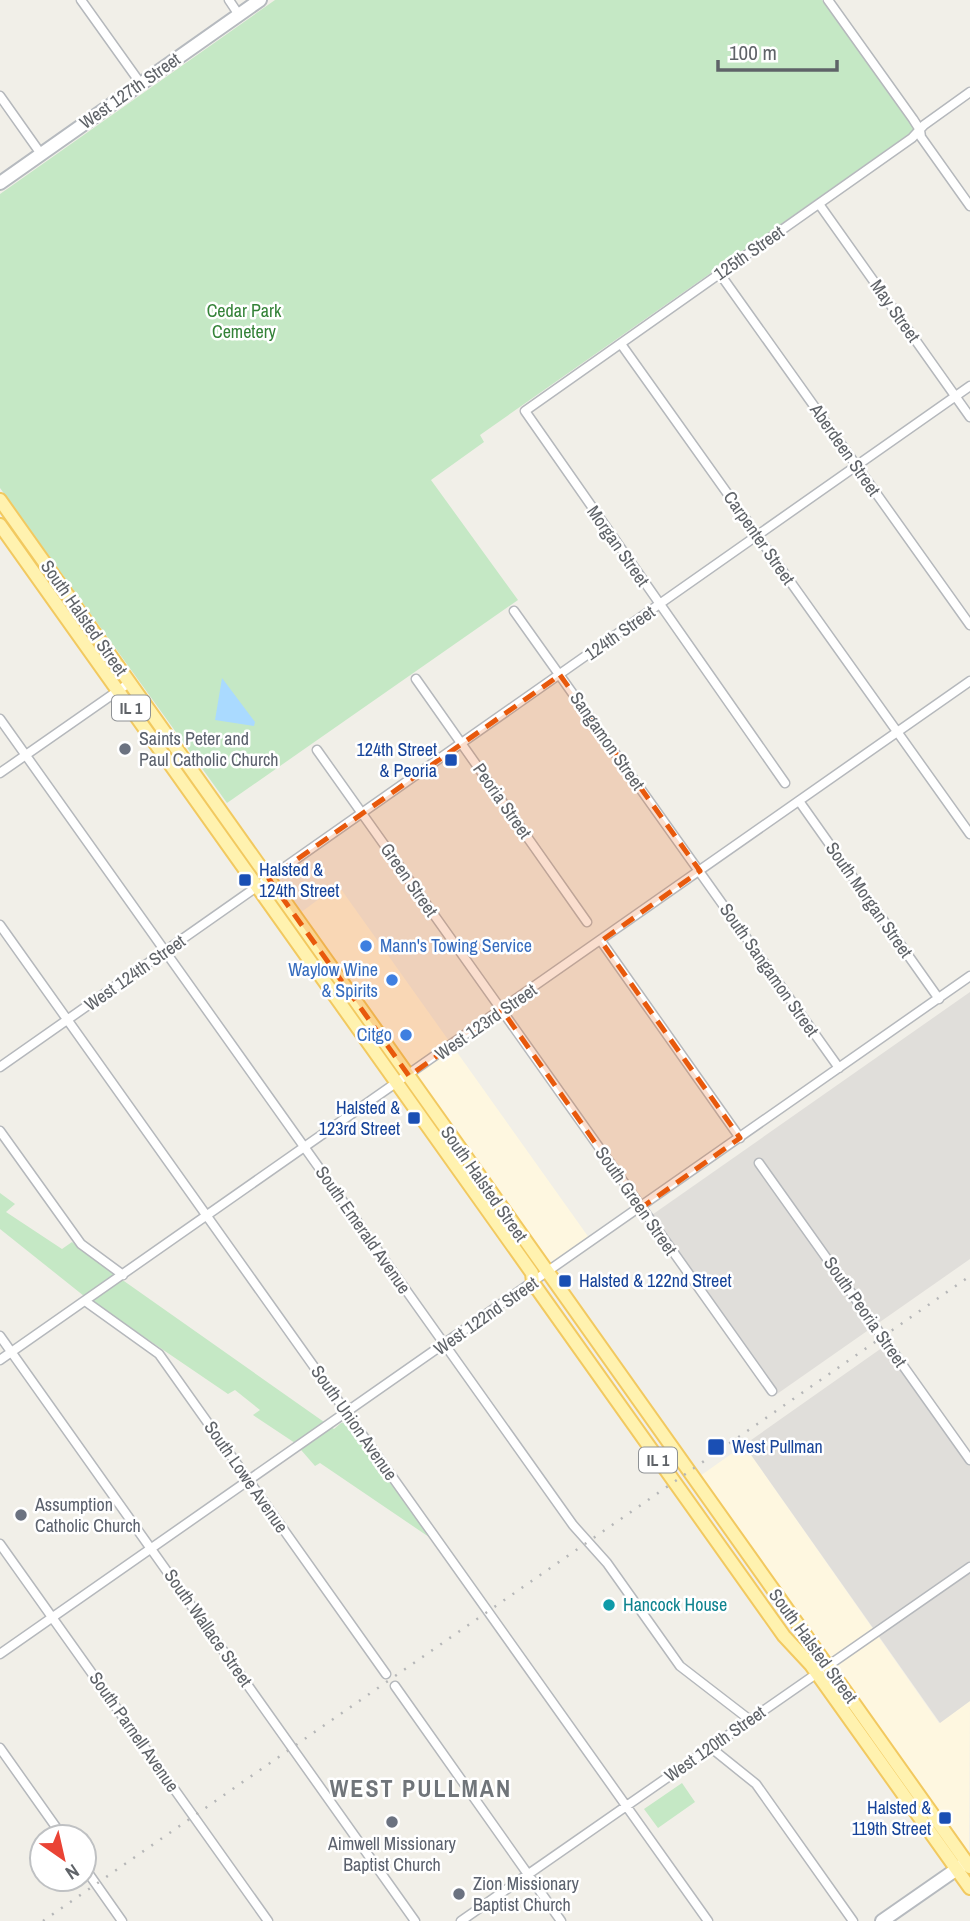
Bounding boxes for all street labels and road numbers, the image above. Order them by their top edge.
street label: West 127th Street [74,47,185,135]
street label: 125th Street [709,219,789,286]
street label: May Street [865,274,926,347]
street label: Aberdeen Street [804,398,886,501]
street label: Carpenter Street [718,486,801,590]
street label: Morgan Street [581,500,655,591]
street label: South Halsted Street [35,555,134,681]
street label: 124th Street [580,599,660,666]
street label: Sangamon Street [564,686,651,795]
road number: IL 1 [112,695,150,720]
street label: Peoria Street [467,758,538,844]
street label: South Morgan Street [820,837,919,963]
street label: Green Street [375,838,444,921]
street label: South Sangamon Street [714,898,825,1041]
street label: West 124th Street [79,929,190,1017]
street label: West 123rd Street [430,977,542,1066]
street label: South Halsted Street [435,1121,534,1247]
street label: South Green Street [590,1141,683,1260]
street label: South Emerald Avenue [310,1161,417,1299]
street label: South Peoria Street [818,1251,913,1372]
street label: West 122nd Street [429,1270,543,1361]
street label: South Union Avenue [305,1360,403,1485]
street label: South Lowe Avenue [199,1416,294,1538]
road number: IL 1 [639,1448,677,1472]
street label: South Wallace Street [159,1564,258,1691]
street label: South Halsted Street [763,1583,864,1708]
street label: South Parnell Avenue [84,1666,185,1797]
street label: West 120th Street [659,1700,770,1788]

